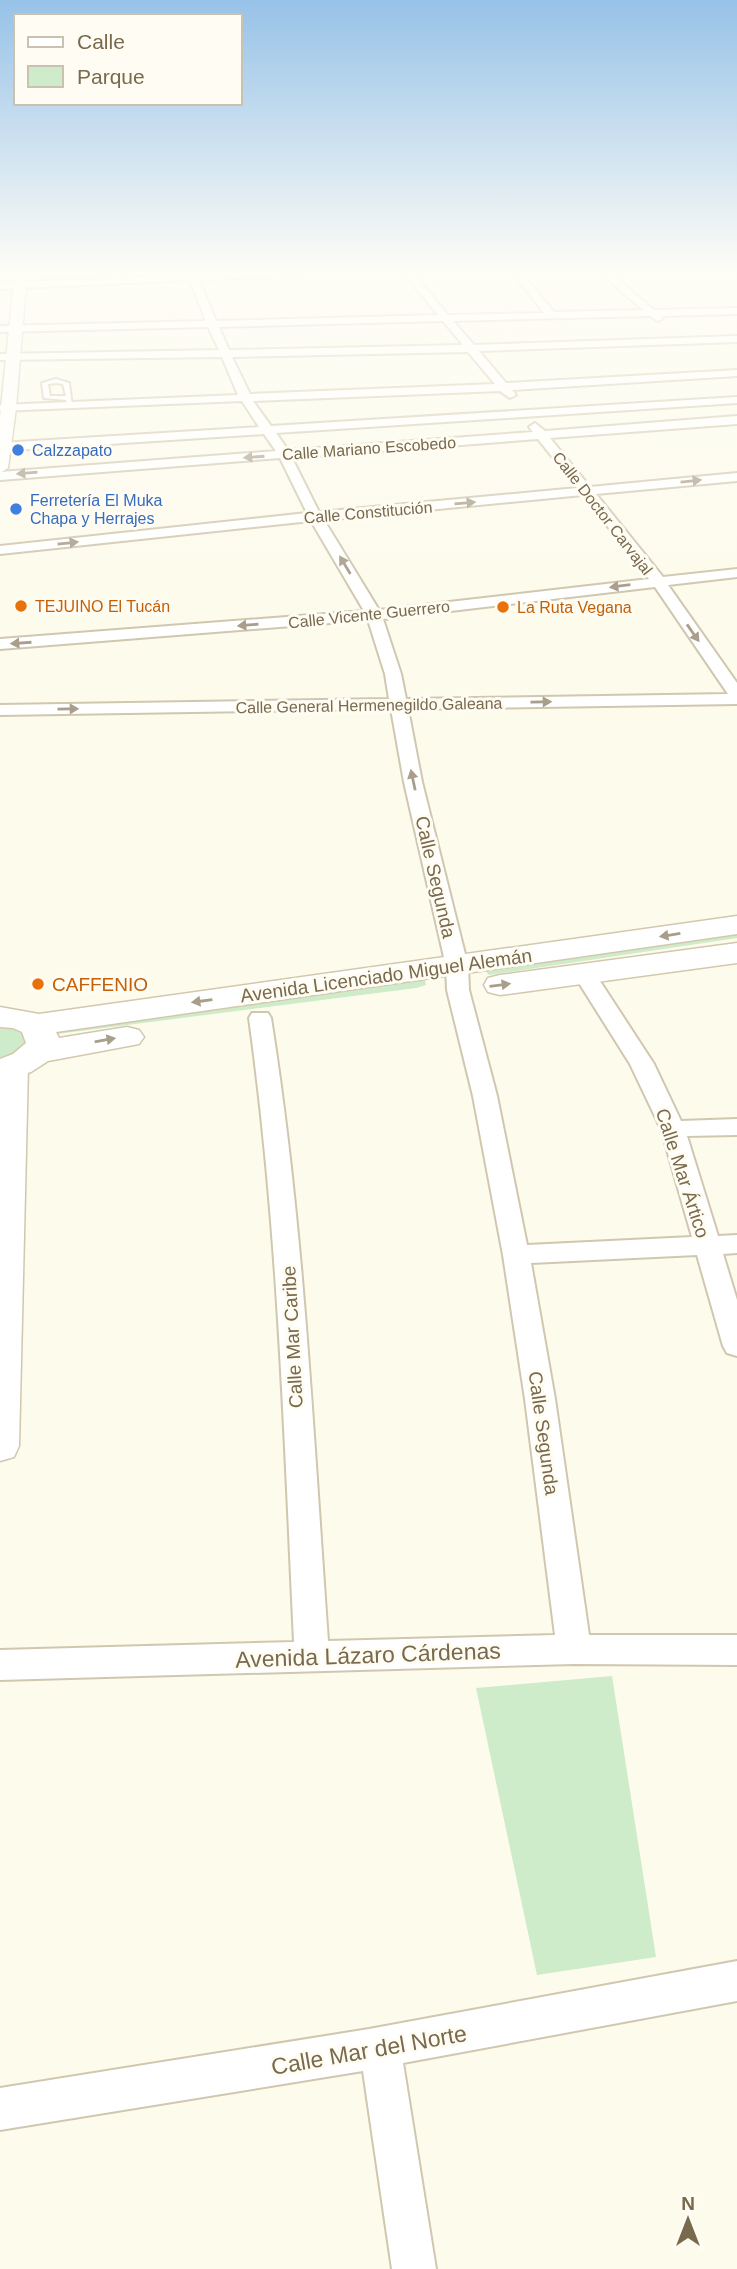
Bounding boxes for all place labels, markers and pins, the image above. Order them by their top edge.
marker: Calzzapato [10,442,26,458]
place label: Calzzapato [32,442,112,459]
place label: Ferretería El Muka Chapa y Herrajes [30,492,163,527]
marker: Ferretería El Muka Chapa y Herrajes [8,501,24,517]
marker: TEJUINO El Tucán [13,598,29,614]
place label: TEJUINO El Tucán [35,598,170,615]
marker: La Ruta Vegana [495,599,511,615]
place label: La Ruta Vegana [517,599,632,616]
place label: CAFFENIO [52,974,148,995]
marker: CAFFENIO [30,976,46,992]

